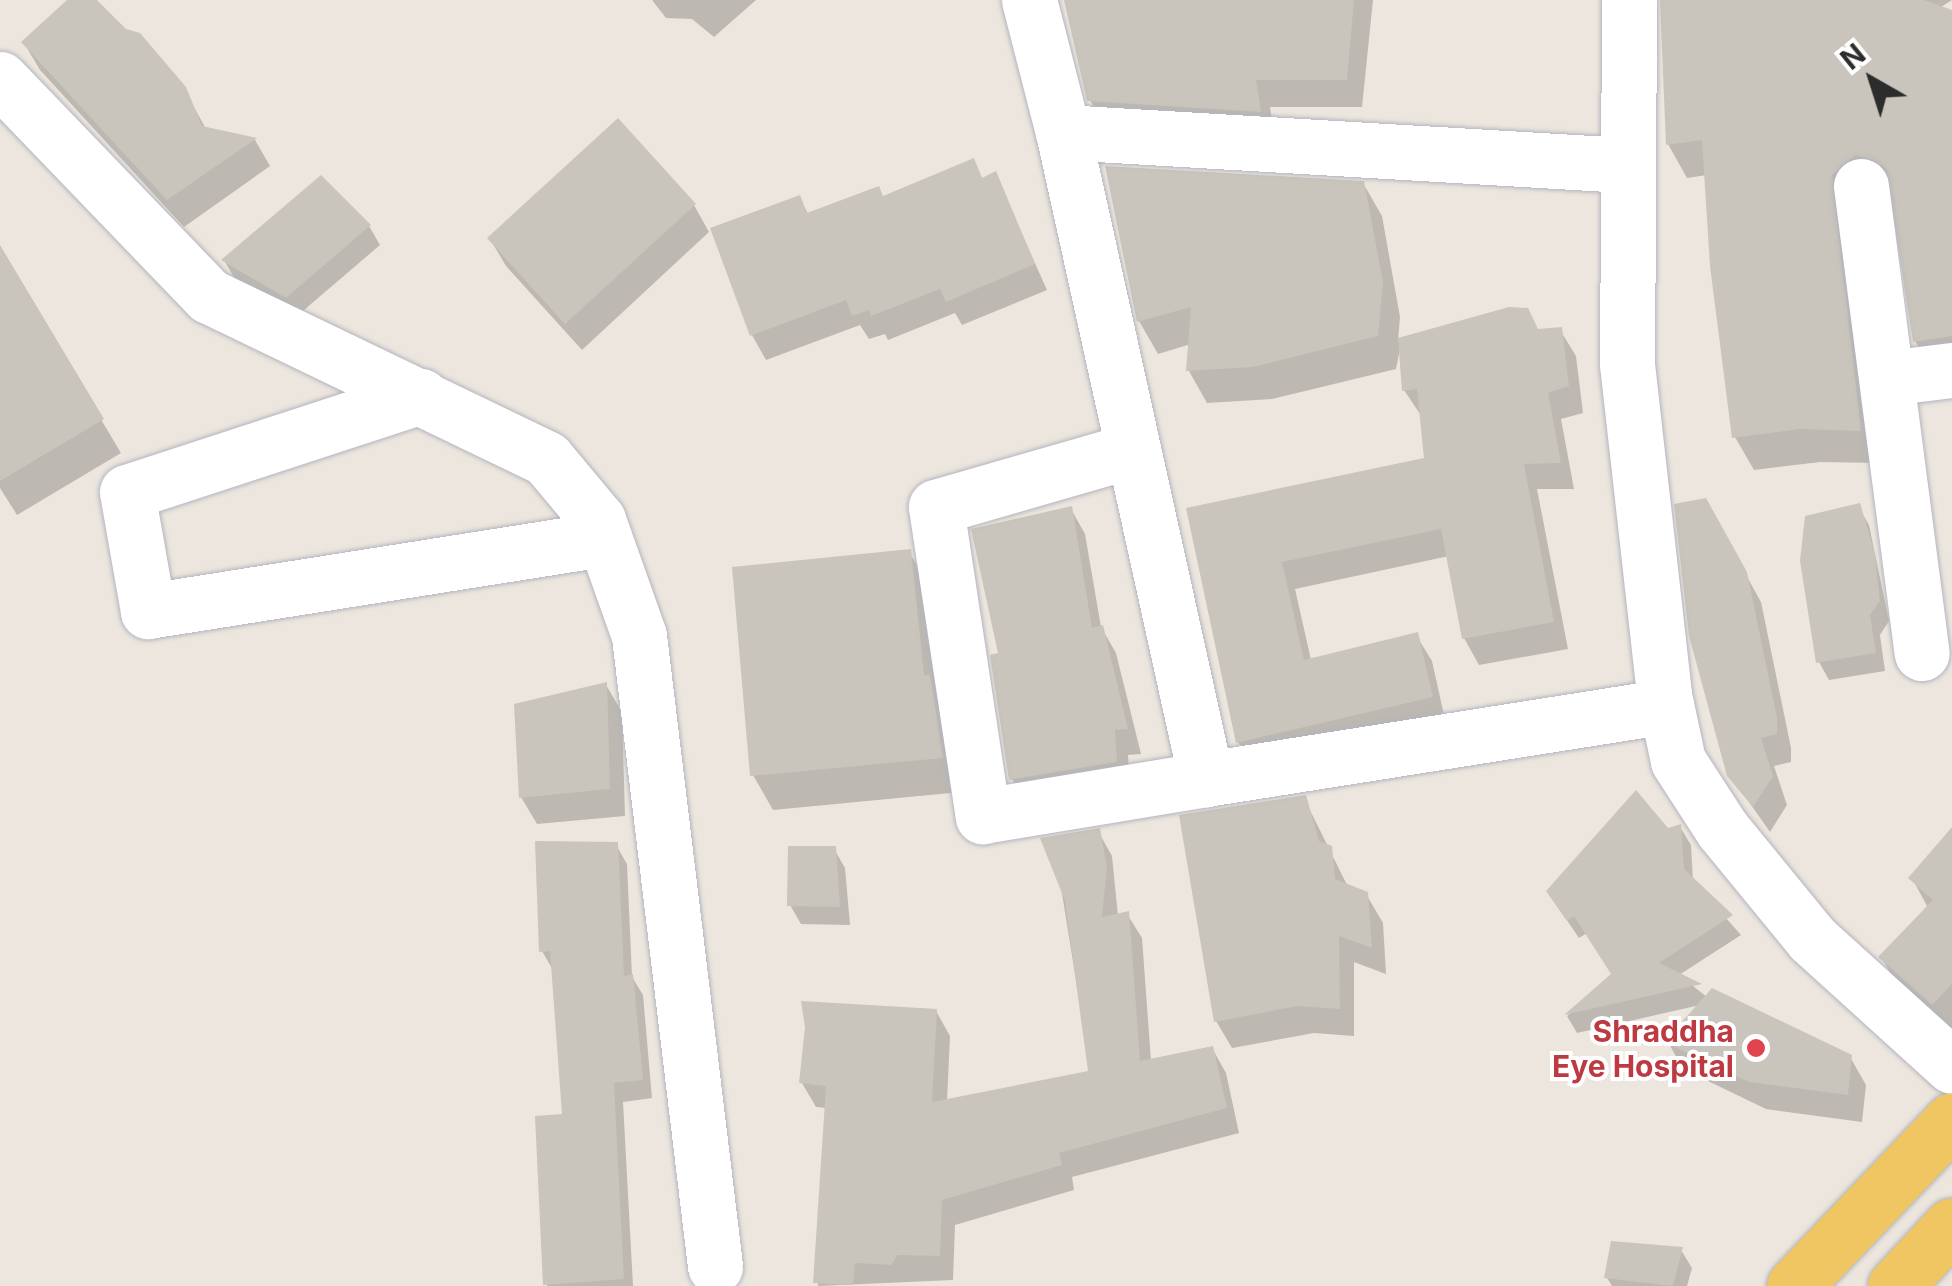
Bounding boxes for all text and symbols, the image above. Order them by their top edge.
north arrow [1822,30,1922,130]
text: N [1834,37,1872,77]
place label: Shraddha Eye Hospital [1552,1013,1734,1084]
marker: Shraddha Eye Hospital [1743,1035,1769,1061]

